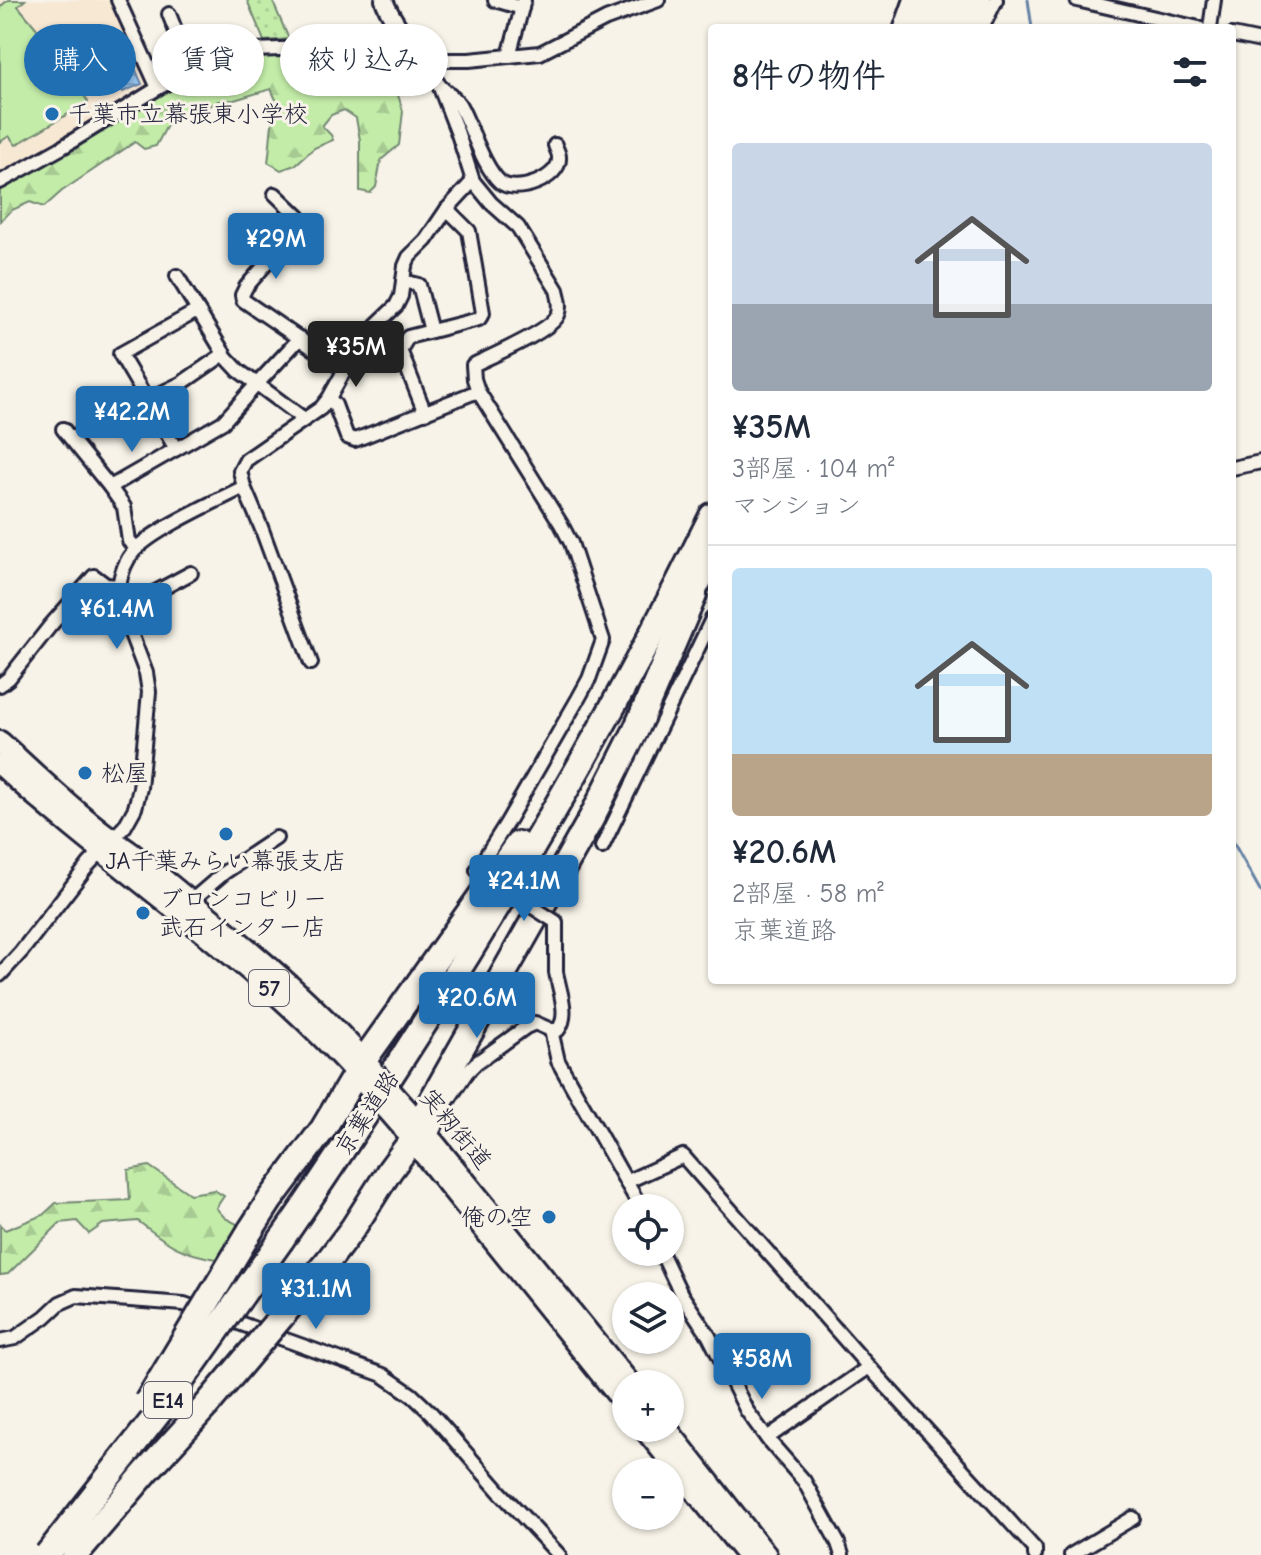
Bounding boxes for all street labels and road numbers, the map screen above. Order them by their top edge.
road number: 57 [249,970,289,1006]
street label: 京葉道路 [329,1065,405,1161]
street label: 実籾街道 [414,1083,498,1175]
road number: E14 [144,1382,192,1418]

